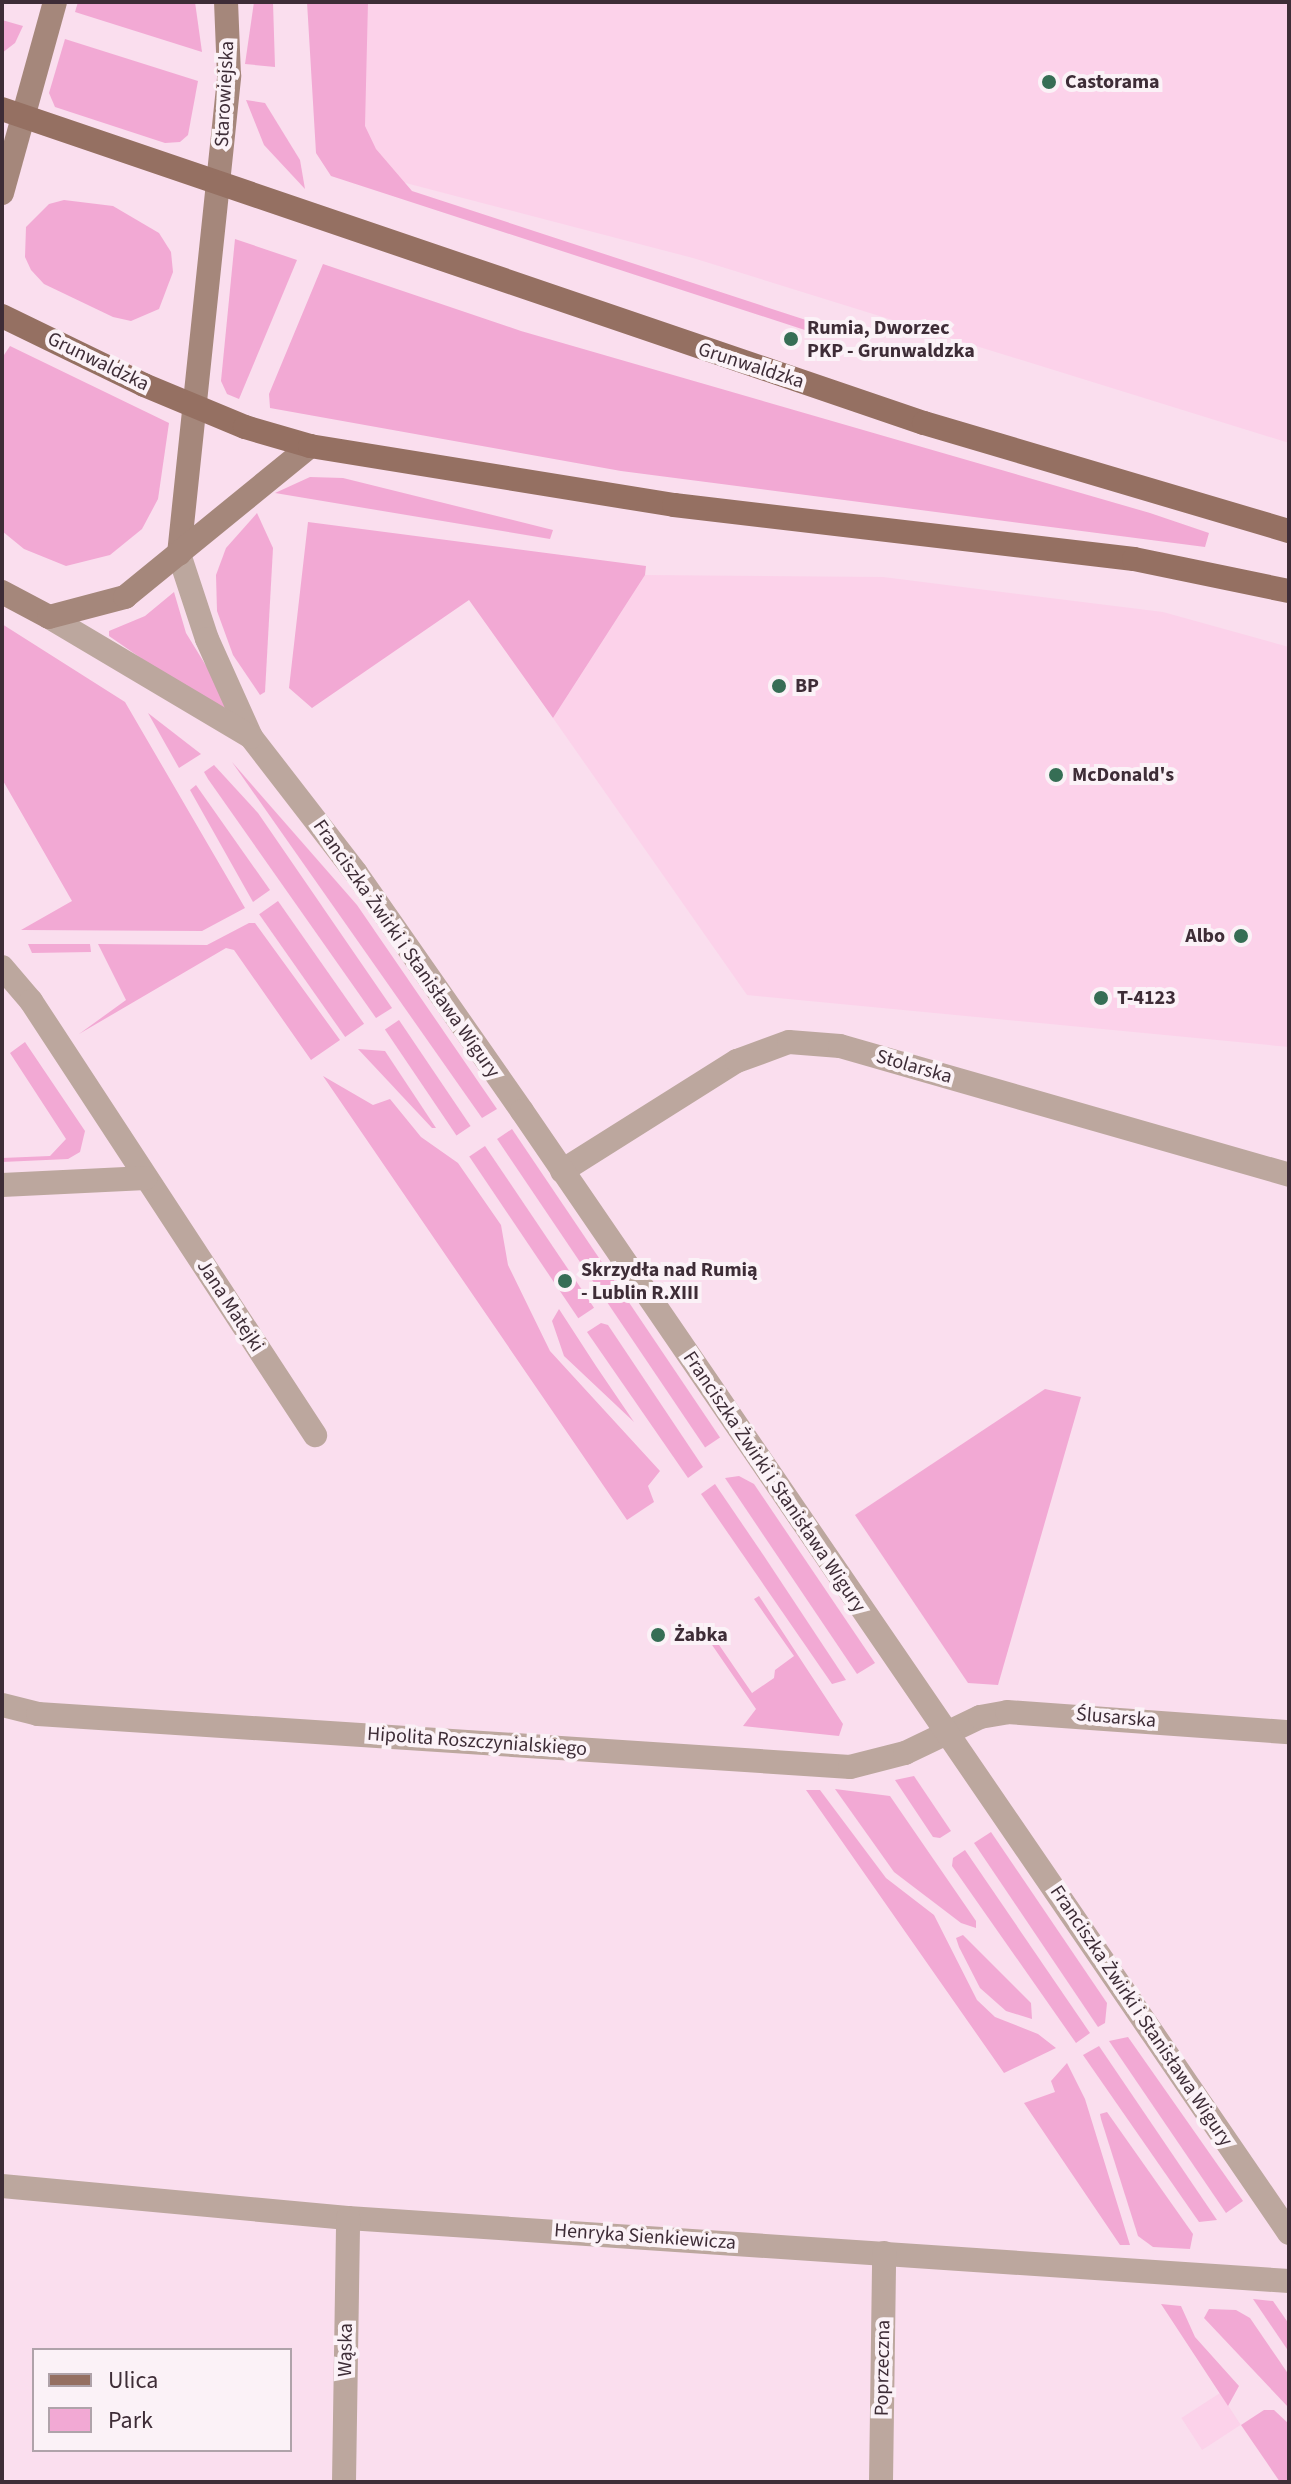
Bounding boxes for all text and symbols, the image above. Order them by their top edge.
street label: Starowiejska [210,40,240,148]
place label: Castorama [1065,70,1160,94]
marker: Castorama [1040,73,1058,91]
place label: Rumia, Dworzec PKP - Grunwaldzka [807,316,975,363]
street label: Grunwaldzka [43,327,153,397]
marker: Rumia, Dworzec PKP - Grunwaldzka [782,330,800,348]
street label: Grunwaldzka [695,338,807,394]
place label: BP [795,674,819,698]
marker: BP [770,677,788,695]
place label: McDonald's [1072,763,1174,787]
marker: McDonald's [1047,766,1065,784]
street label: Franciszka Żwirki i Stanisława Wigury [307,815,505,1083]
place label: Albo [1185,924,1225,948]
marker: Albo [1232,927,1250,945]
place label: T-4123 [1117,986,1176,1010]
marker: T-4123 [1092,989,1110,1007]
street label: Stolarska [873,1045,955,1089]
street label: Jana Matejki [191,1255,269,1357]
place label: Skrzydła nad Rumią - Lublin R.XIII [581,1258,758,1305]
marker: Skrzydła nad Rumią - Lublin R.XIII [556,1272,574,1290]
street label: Franciszka Żwirki i Stanisława Wigury [677,1347,871,1617]
place label: Żabka [674,1623,728,1647]
marker: Żabka [649,1626,667,1644]
street label: Ślusarska [1075,1703,1157,1733]
street label: Hipolita Roszczynialskiego [366,1722,588,1762]
street label: Franciszka Żwirki i Stanisława Wigury [1044,1881,1238,2151]
street label: Henryka Sienkiewicza [553,2219,737,2255]
street label: Poprzeczna [870,2320,896,2416]
street label: Wąska [334,2323,358,2377]
legend [32,2348,292,2452]
text: Ulica [108,2363,158,2398]
text: Park [108,2403,153,2438]

